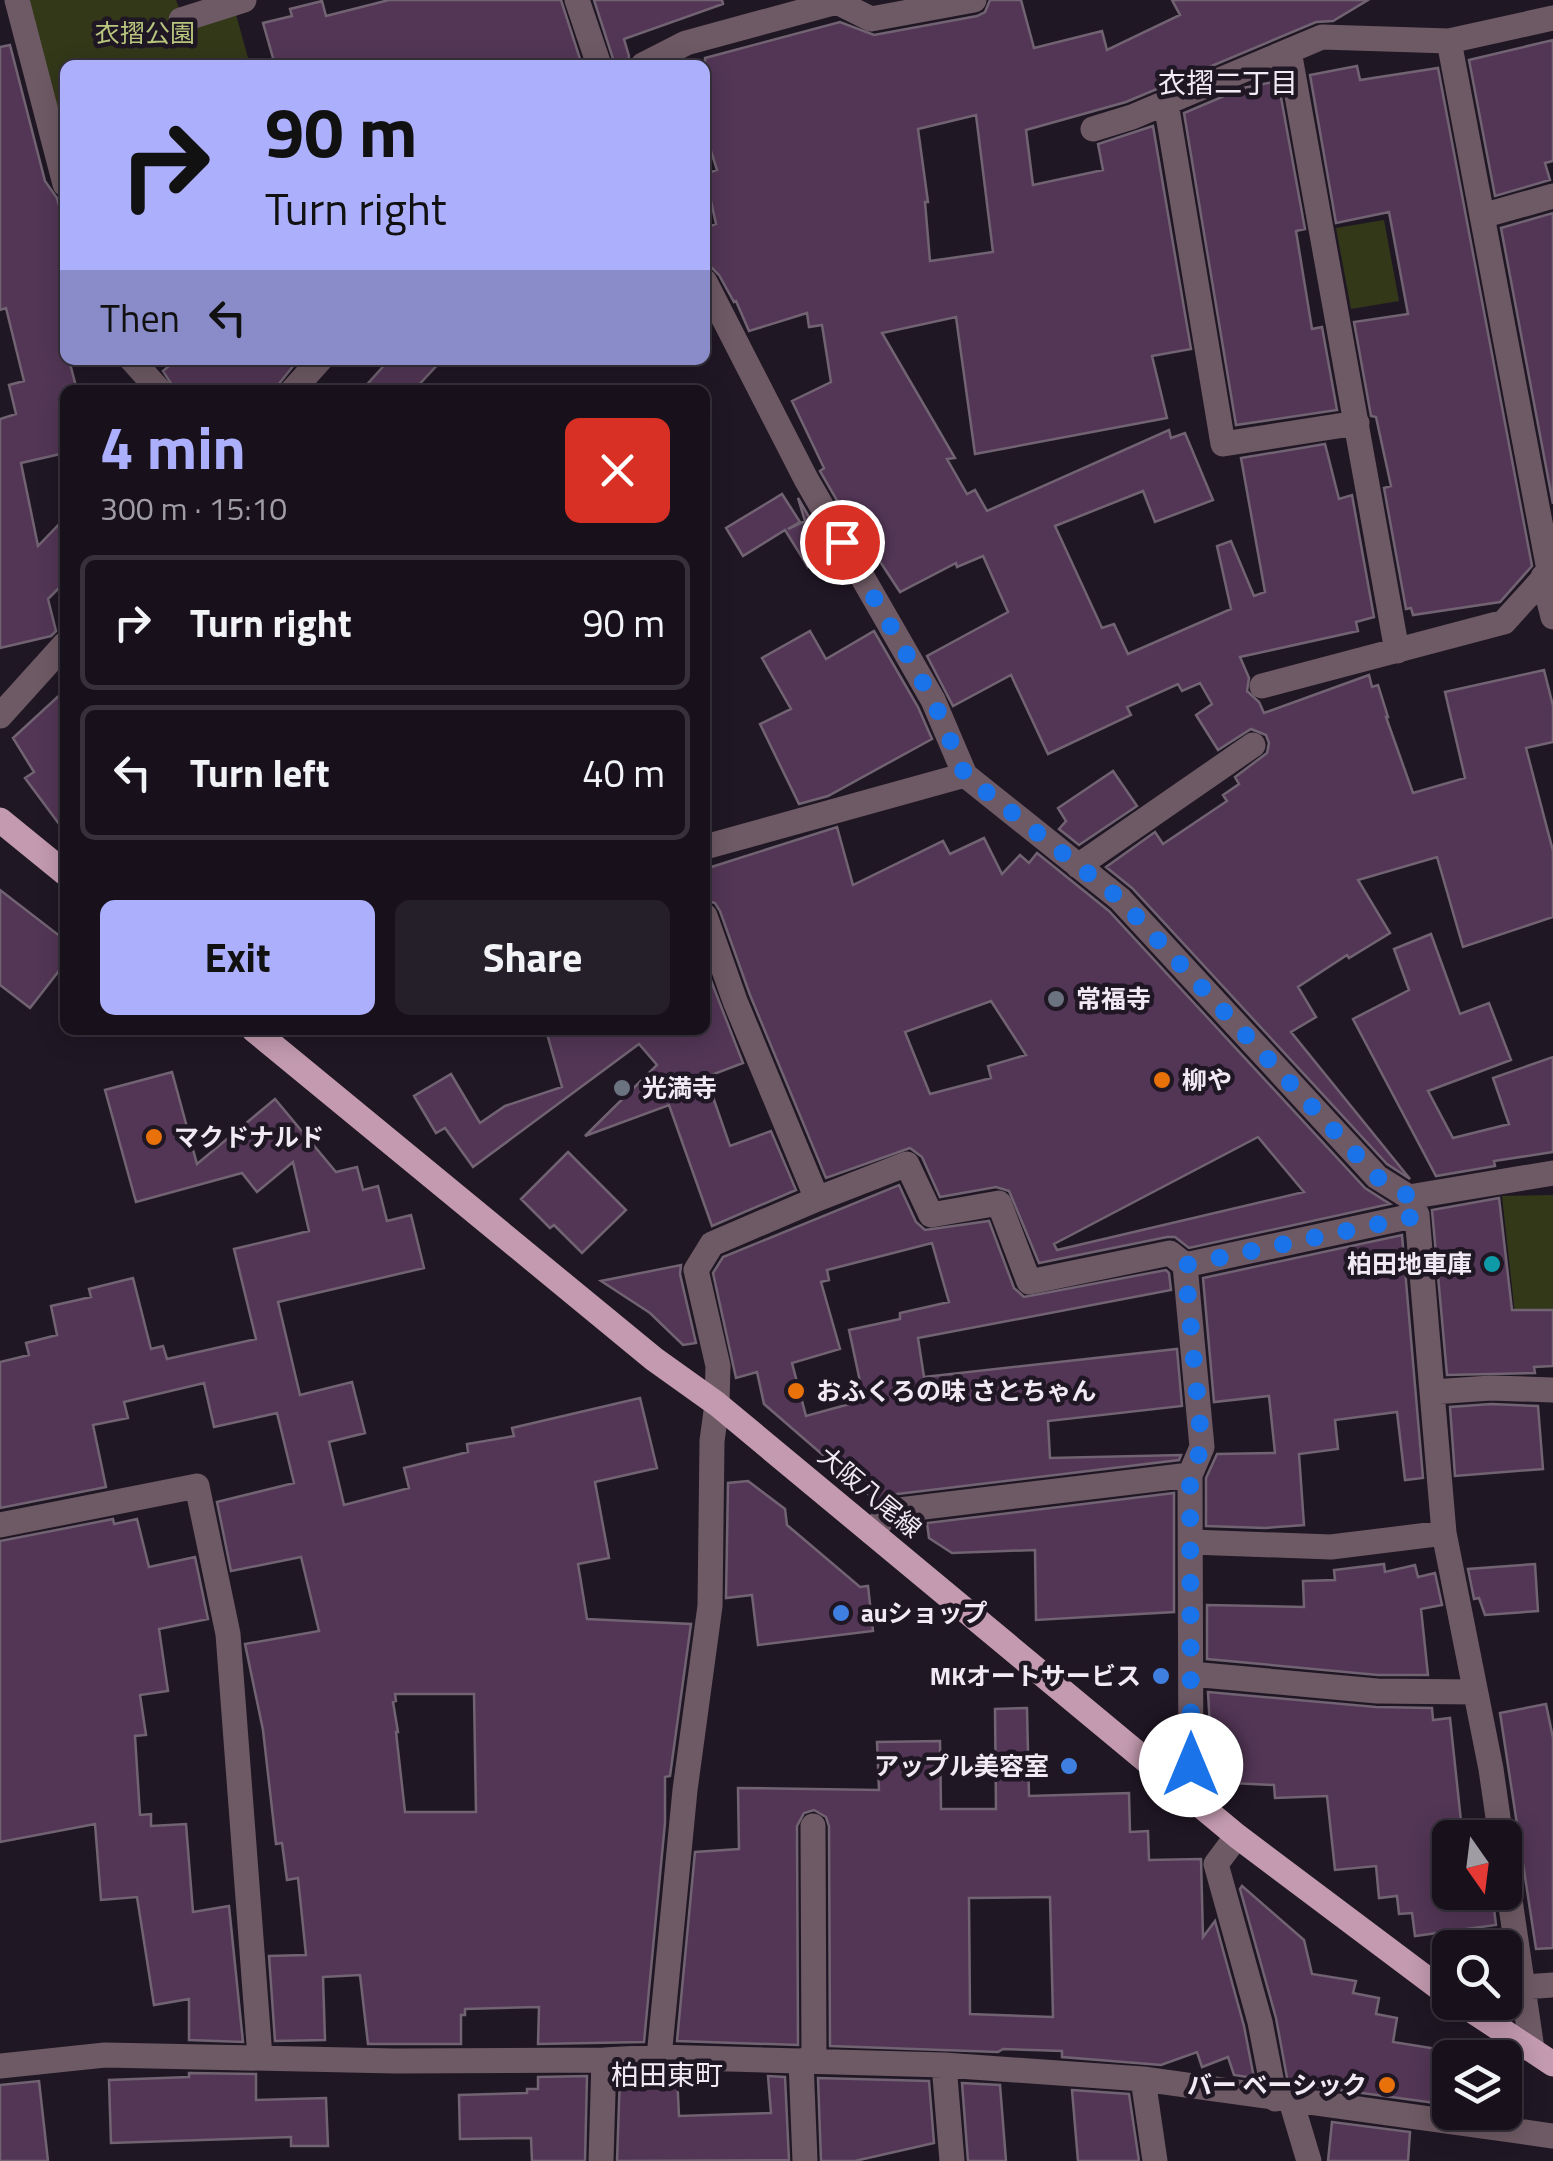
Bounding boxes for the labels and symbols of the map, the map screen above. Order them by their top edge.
park label: 衣摺公園 [95,14,195,52]
district label: 衣摺二丁目 [1158,61,1298,104]
pin [800,500,885,585]
place label: 常福寺 [1076,980,1151,1018]
marker: 常福寺 [1045,988,1067,1010]
place label: 柳や [1182,1061,1232,1099]
place label: 光満寺 [642,1069,717,1107]
marker: 柳や [1151,1069,1173,1091]
marker: 光満寺 [611,1077,633,1099]
place label: マクドナルド [174,1118,324,1156]
marker: マクドナルド [143,1126,165,1148]
place label: 柏田地車庫 [1347,1245,1472,1283]
marker: 柏田地車庫 [1481,1253,1503,1275]
place label: おふくろの味 さとちゃん [816,1372,1097,1410]
marker: おふくろの味 さとちゃん [785,1380,807,1402]
street label: 大阪八尾線 [810,1437,930,1547]
place label: auショップ [861,1594,988,1632]
marker: auショップ [830,1602,852,1624]
place label: MKオートサービス [930,1657,1141,1695]
marker: MKオートサービス [1150,1665,1172,1687]
position arrow [1139,1713,1243,1817]
place label: アップル美容室 [874,1747,1049,1785]
marker: アップル美容室 [1058,1755,1080,1777]
north arrow [1432,1820,1522,1910]
district label: 柏田東町 [611,2053,723,2096]
place label: バー ベーシック [1187,2066,1367,2104]
marker: バー ベーシック [1376,2074,1398,2096]

